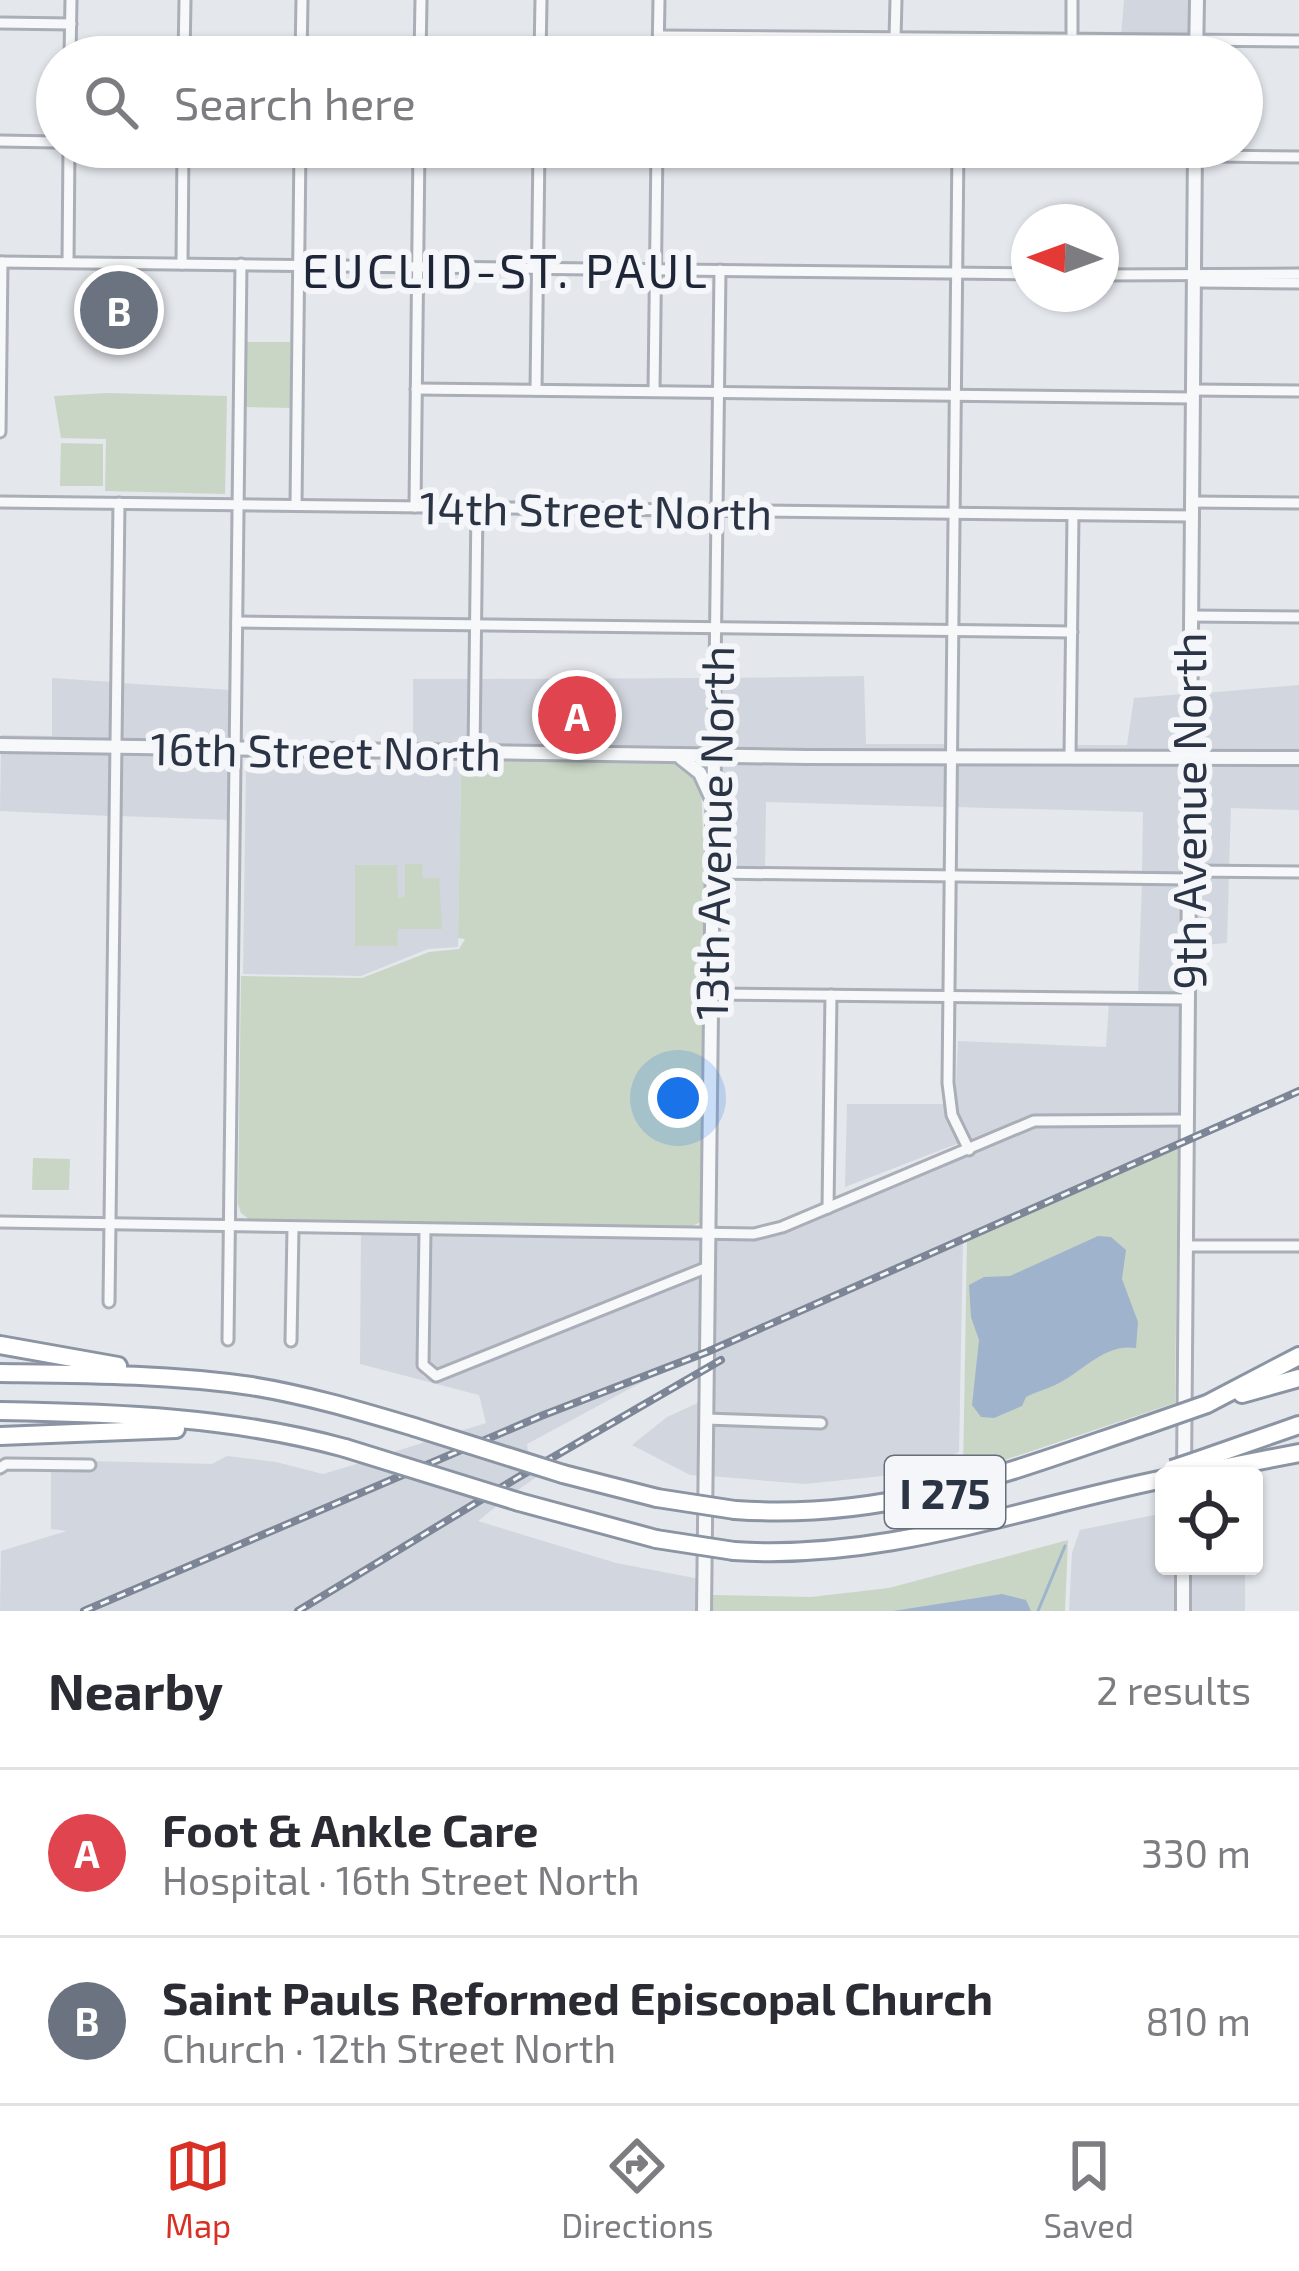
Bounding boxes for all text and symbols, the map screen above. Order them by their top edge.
search box [36,36,1263,168]
icon: search [78,69,144,135]
text: Search here [174,75,416,129]
north arrow [1011,204,1119,312]
district label: EUCLID-ST. PAUL [302,240,710,298]
pin: B [80,265,158,355]
street label: 14th Street North [419,479,773,539]
street label: 9th Avenue North [1161,632,1215,990]
street label: 13th Avenue North [683,645,743,1021]
pin: A [538,670,616,760]
street label: 16th Street North [150,720,502,780]
your location [648,1068,708,1128]
road number: I 275 [885,1456,1005,1528]
map controls [1155,1467,1263,1575]
button: locate [1155,1467,1263,1575]
text: Nearby [48,1659,223,1720]
text: 2 results [1096,1666,1251,1713]
text: Foot & Ankle Care [162,1802,538,1856]
text: A [74,1829,100,1876]
text: 330 m [1141,1829,1251,1876]
text: Hospital · 16th Street North [162,1856,640,1903]
text: Saint Pauls Reformed Episcopal Church [162,1970,993,2024]
text: B [75,1997,99,2044]
text: 810 m [1145,1997,1251,2044]
text: Church · 12th Street North [162,2024,616,2071]
tab: Map [165,2133,231,2245]
tab: Directions [561,2133,713,2245]
tab: Saved [1043,2133,1134,2245]

